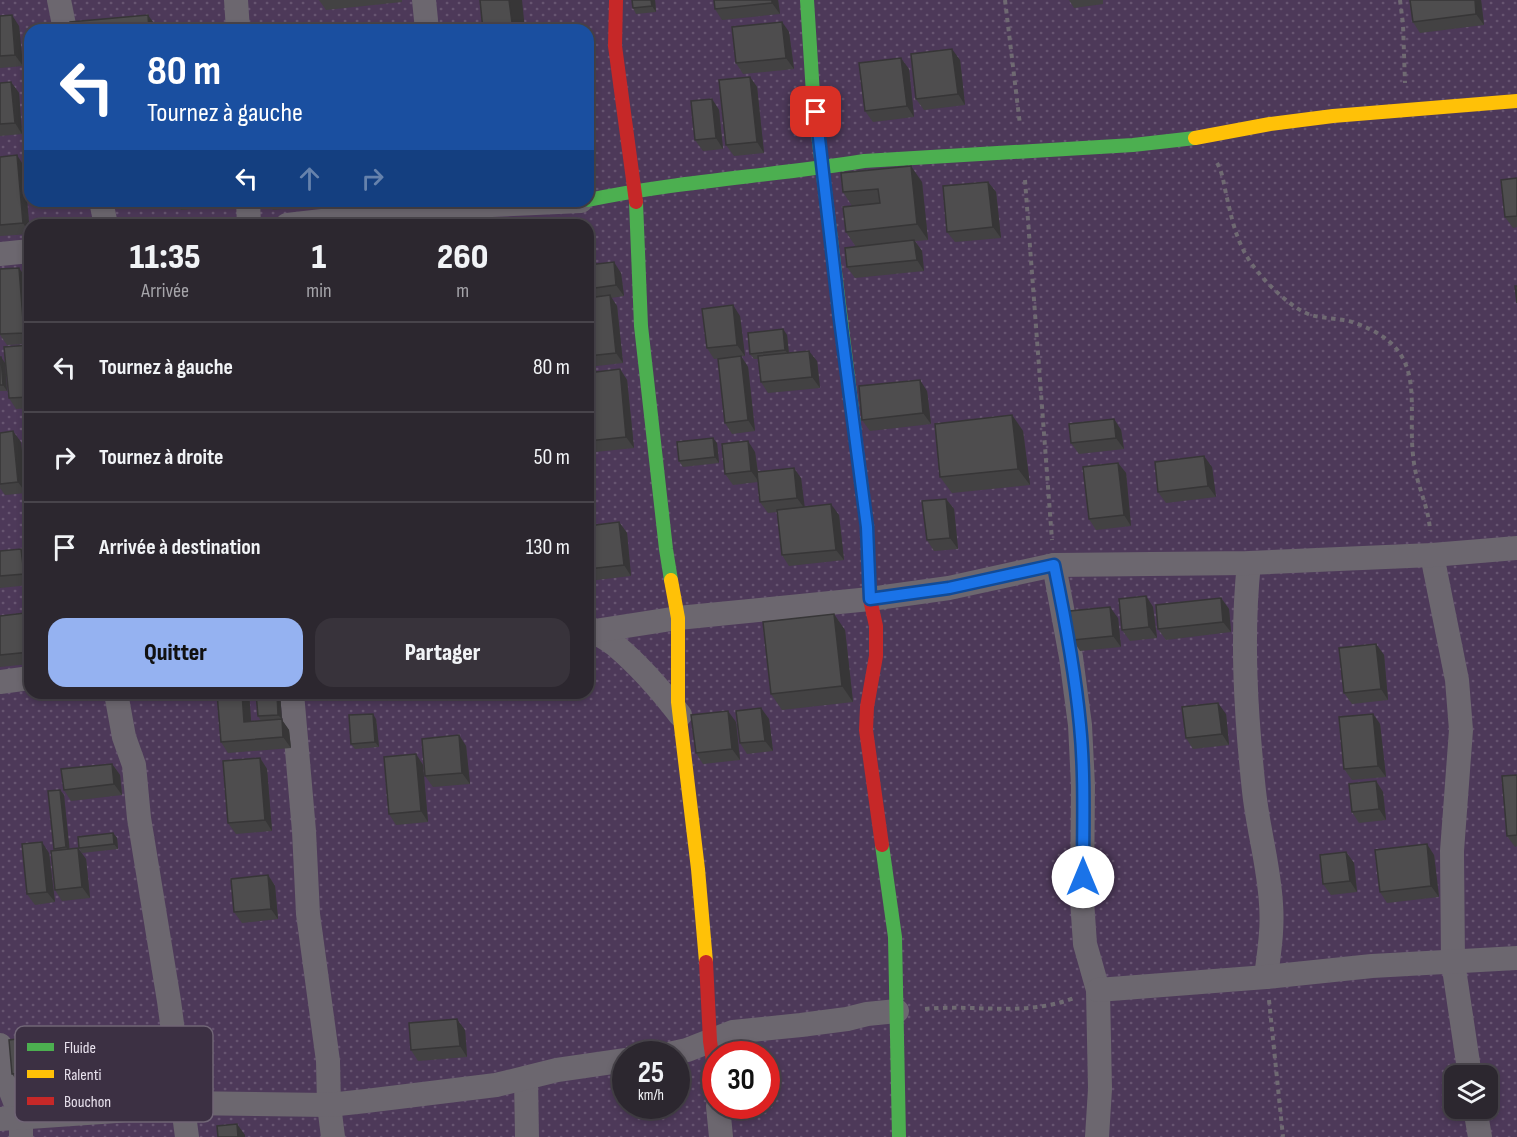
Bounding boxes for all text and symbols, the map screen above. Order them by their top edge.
text: 80 m [147,46,221,97]
icon: left [48,48,126,126]
pin [790,86,841,137]
icon: arrive [799,95,832,128]
text: Tournez à gauche [147,97,303,129]
icon: left [230,162,263,195]
icon: ahead [293,162,326,195]
icon: right [356,162,389,195]
text: 11:35 [130,236,201,279]
text: 1 [312,236,326,279]
text: 260 [437,236,488,279]
text: Arrivée [141,279,189,303]
text: min [306,279,331,303]
text: m [456,279,469,303]
icon: left [48,351,81,384]
text: Tournez à gauche [99,354,233,381]
text: 80 m [533,354,570,381]
icon: right [48,441,81,474]
text: Tournez à droite [99,444,224,471]
text: 50 m [534,444,570,471]
icon: arrive [48,531,81,564]
text: Arrivée à destination [99,534,261,561]
text: 130 m [526,534,570,561]
button: Quitter [48,618,303,687]
button: Partager [315,618,570,687]
position arrow [1051,845,1115,909]
legend [15,1026,213,1122]
text: Fluide [64,1039,96,1058]
speed limit sign: 30 [702,1041,780,1119]
text: 25 [638,1055,664,1091]
map controls [1444,1065,1498,1119]
button: layers [1444,1065,1498,1119]
text: Ralenti [64,1066,102,1085]
text: km/h [638,1086,664,1105]
text: Bouchon [64,1093,111,1112]

